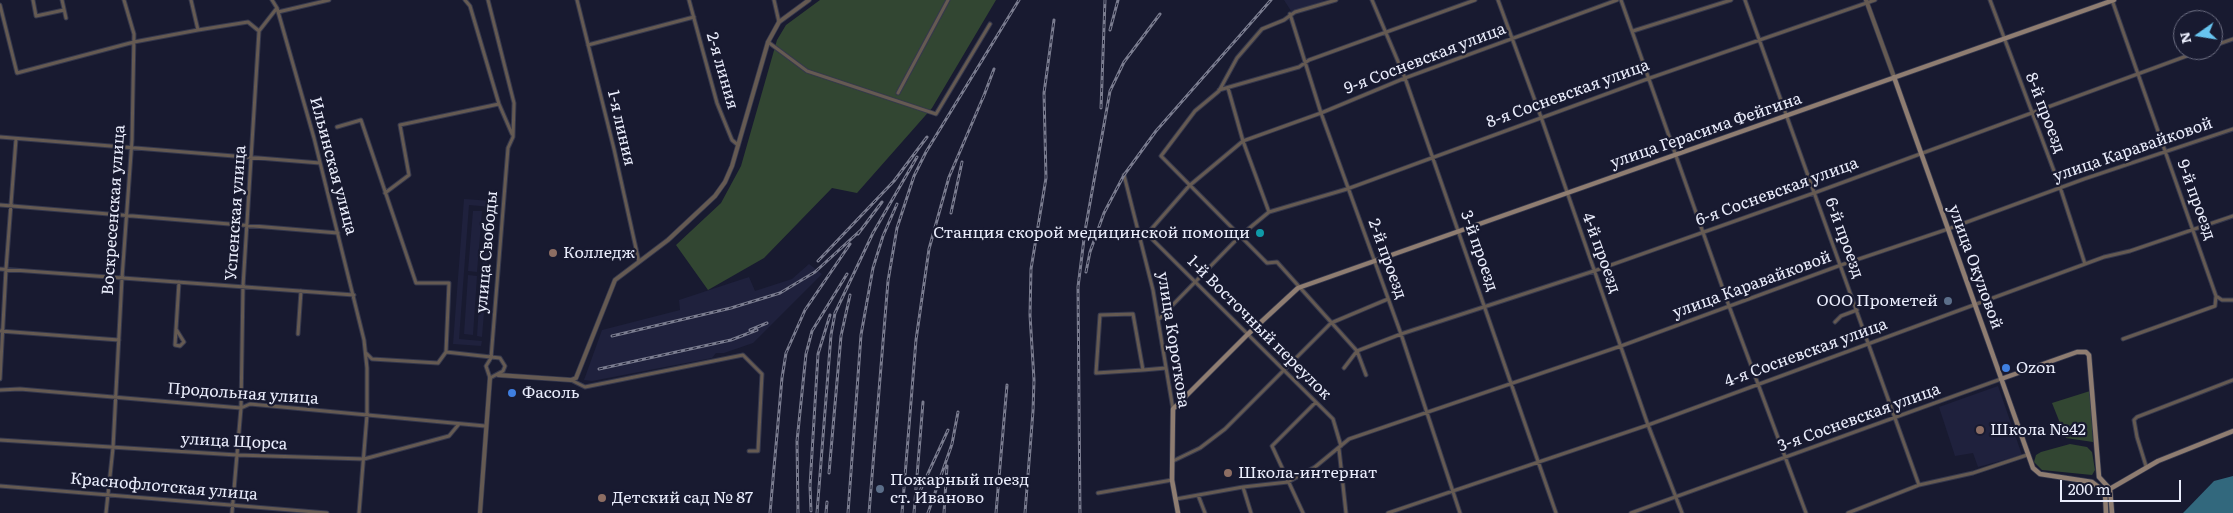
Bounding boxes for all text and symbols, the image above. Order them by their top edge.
north arrow [2173,10,2223,60]
street label: 9-я Сосневская улица [1342,19,1508,99]
street label: 2-я линия [702,30,742,112]
text: N [2173,30,2195,46]
street label: 8-я Сосневская улица [1484,56,1652,132]
street label: 8-й проезд [2021,70,2069,156]
street label: 1-я линия [603,88,639,168]
street label: улица Герасима Фейгина [1608,89,1804,173]
street label: Ильинская улица [305,95,361,237]
street label: улица Каравайковой [2051,114,2215,186]
street label: Воскресенская улица [98,124,130,296]
street label: Успенская улица [222,145,250,281]
street label: 6-я Сосневская улица [1693,154,1861,230]
street label: 9-й проезд [2173,157,2219,243]
street label: улица Свободы [472,190,502,314]
street label: 6-й проезд [1821,195,1867,281]
street label: улица Окуловой [1944,202,2006,332]
street label: 3-й проезд [1456,208,1502,294]
street label: 4-й проезд [1578,210,1624,296]
street label: 2-й проезд [1364,216,1410,302]
place label: Станция скорой медицинской помощи [933,223,1250,243]
marker: Станция скорой медицинской помощи [1254,227,1266,239]
place label: Колледж [563,243,635,263]
marker: Колледж [547,247,559,259]
street label: улица Каравайковой [1670,247,1834,323]
street label: 1-й Восточный переулок [1183,252,1335,404]
street label: улица Короткова [1153,270,1193,410]
place label: ООО Прометей [1817,291,1938,311]
marker: ООО Прометей [1942,295,1954,307]
street label: 4-я Сосневская улица [1722,315,1890,391]
place label: Ozon [2016,358,2056,378]
marker: Ozon [2000,362,2012,374]
street label: Продольная улица [167,379,319,409]
street label: 3-я Сосневская улица [1775,380,1943,456]
place label: Фасоль [522,383,580,403]
marker: Фасоль [506,387,518,399]
place label: Школа №42 [1990,420,2086,440]
marker: Школа №42 [1974,424,1986,436]
street label: улица Щорса [180,430,288,454]
place label: Школа-интернат [1238,463,1377,483]
marker: Школа-интернат [1222,467,1234,479]
street label: Краснофлотская улица [69,469,259,505]
place label: Пожарный поезд ст. Иваново [890,470,1029,508]
scale bar [2063,470,2184,502]
text: 200 m [2068,477,2111,500]
marker: Пожарный поезд ст. Иваново [874,483,886,495]
place label: Детский сад № 87 [612,488,753,508]
marker: Детский сад № 87 [596,492,608,504]

